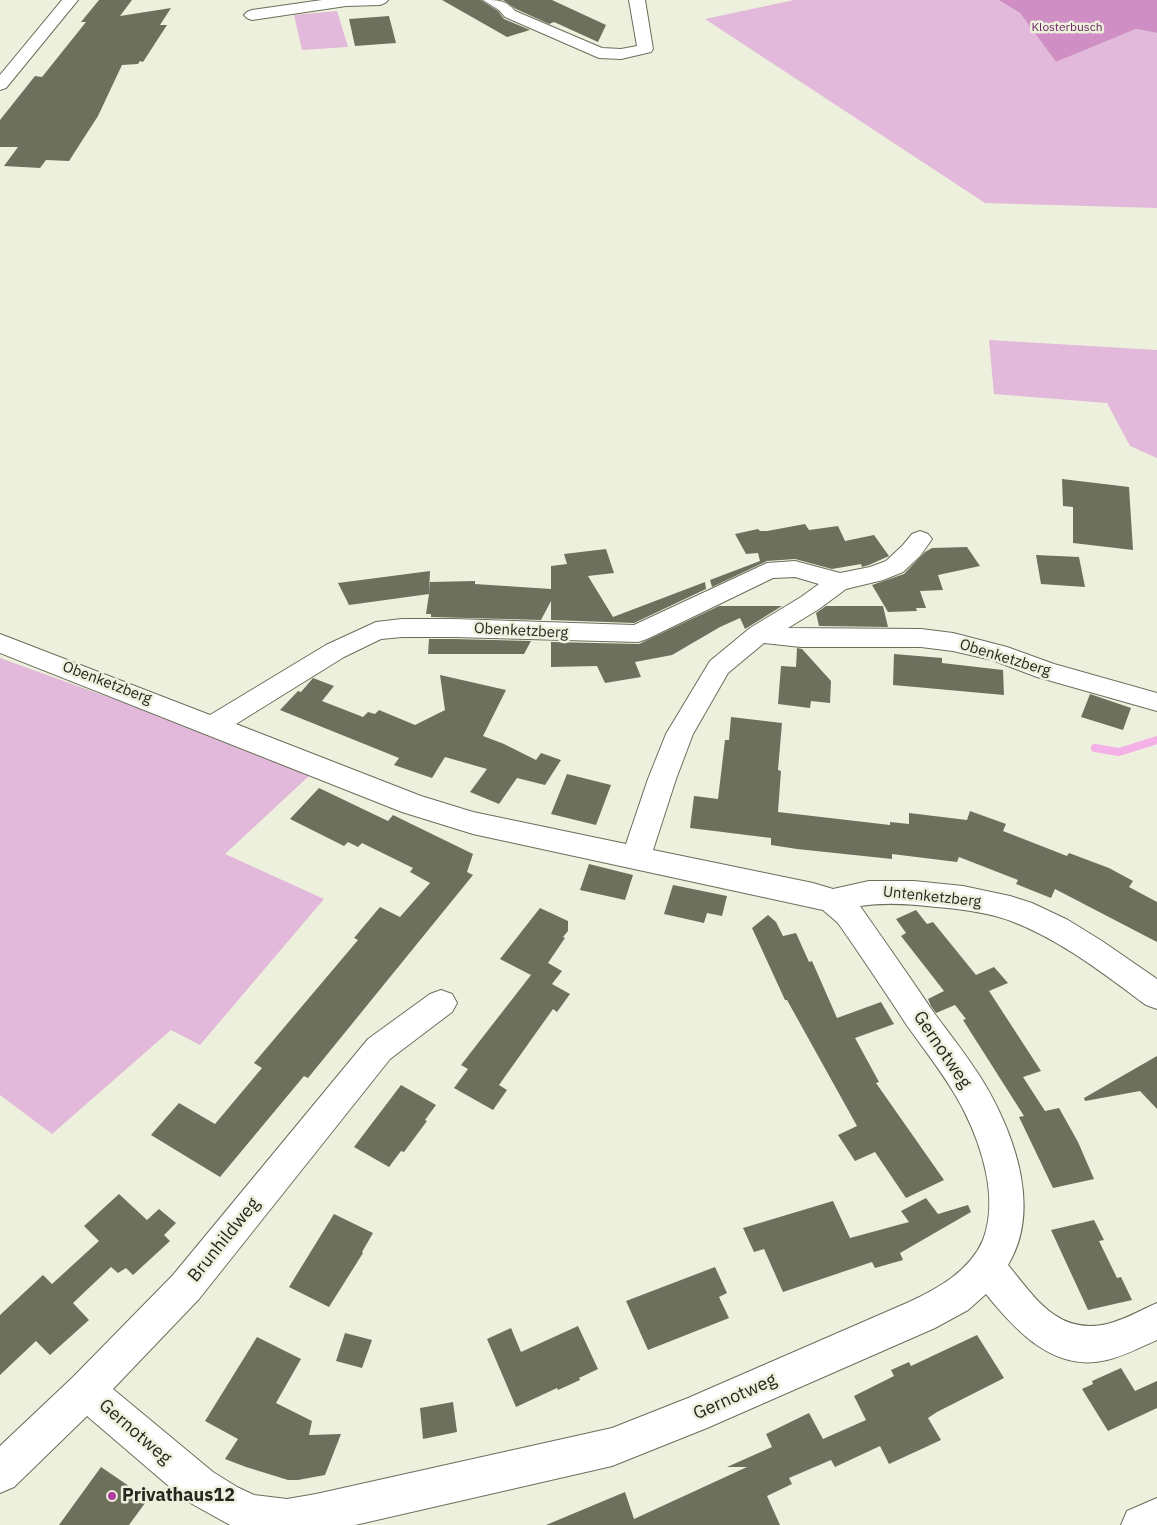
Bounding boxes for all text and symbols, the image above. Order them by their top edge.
park label: Klosterbusch [1032,21,1102,35]
street label: Obenketzberg [473,620,569,642]
street label: Obenketzberg [957,636,1053,680]
street label: Obenketzberg [60,658,154,708]
street label: Untenketzberg [882,883,982,911]
street label: Gernotweg [908,1007,976,1093]
street label: Brunhildweg [184,1194,264,1286]
street label: Gernotweg [690,1369,780,1425]
street label: Gernotweg [94,1395,176,1469]
place label: Privathaus12 [122,1485,235,1507]
marker: Privathaus12 [106,1490,118,1502]

